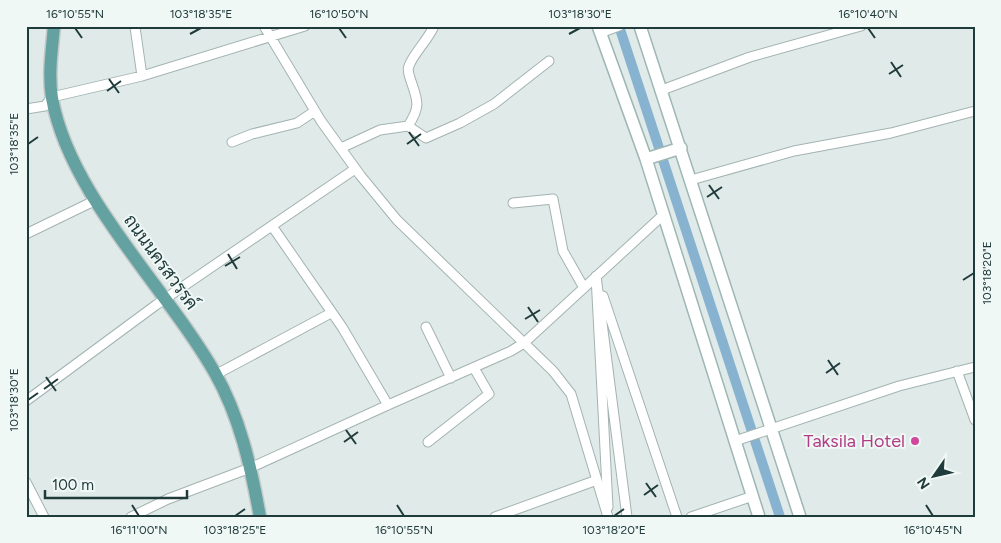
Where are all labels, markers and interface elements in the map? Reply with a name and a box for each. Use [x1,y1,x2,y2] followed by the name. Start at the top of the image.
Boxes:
[46,7,104,21] text: 16°10'55"N
[170,7,232,21] text: 103°18'35"E
[310,7,368,21] text: 16°10'50"N
[548,7,612,21] text: 103°18'30"E
[838,7,898,21] text: 16°10'40"N
[7,113,21,175] text: 103°18'35"E
[119,209,205,314] street label: ถนนนครสวรรค์
[980,241,994,305] text: 103°18'20"E
[7,368,21,432] text: 103°18'30"E
[804,430,905,452] place label: Taksila Hotel
[909,435,921,447] marker: Taksila Hotel
[908,450,958,500] north arrow
[45,468,188,500] scale bar
[914,474,934,492] text: N
[52,476,94,494] text: 100 m
[110,523,168,537] text: 16°11'00"N
[204,523,266,537] text: 103°18'25"E
[375,523,433,537] text: 16°10'55"N
[582,523,646,537] text: 103°18'20"E
[904,523,962,537] text: 16°10'45"N

